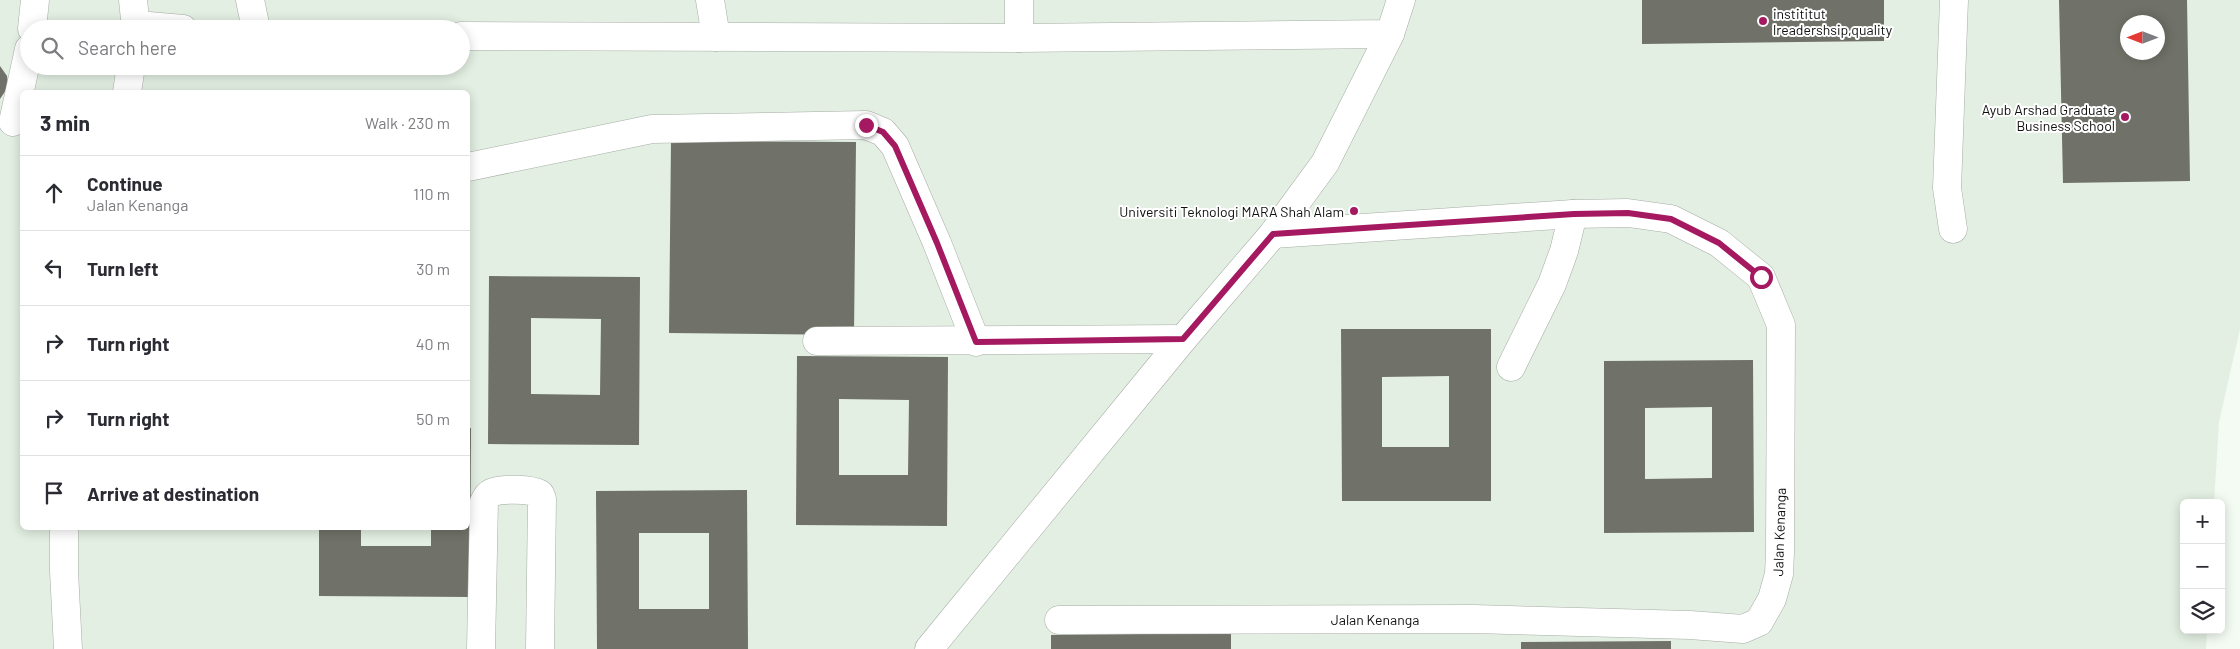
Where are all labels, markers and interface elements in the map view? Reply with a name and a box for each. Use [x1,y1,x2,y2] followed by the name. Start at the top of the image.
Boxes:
[1773,5,1893,38] place label: instititut lreadershsip,quality
[1757,15,1769,27] marker: instititut lreadershsip,quality
[2120,15,2165,60] north arrow
[20,20,470,75] search box
[38,34,66,62] icon: search
[78,36,177,59] text: Search here
[1982,101,2115,134] place label: Ayub Arshad Graduate Business School
[40,110,90,135] text: 3 min
[2119,111,2131,123] marker: Ayub Arshad Graduate Business School
[365,113,450,132] text: Walk · 230 m
[855,114,878,137] route end
[87,172,163,195] text: Continue
[40,179,68,207] icon: ahead
[413,184,450,203] text: 110 m
[87,195,188,214] text: Jalan Kenanga
[1119,203,1344,220] place label: Universiti Teknologi MARA Shah Alam
[1348,205,1360,217] marker: Universiti Teknologi MARA Shah Alam
[40,254,68,282] icon: left
[87,257,158,280] text: Turn left
[416,259,450,278] text: 30 m
[1750,266,1773,289] route start
[40,329,68,357] icon: right
[87,332,169,355] text: Turn right
[416,334,450,353] text: 40 m
[40,404,68,432] icon: right
[87,407,169,430] text: Turn right
[416,409,450,428] text: 50 m
[40,479,68,507] icon: arrive
[87,482,259,505] text: Arrive at destination
[1769,487,1789,577] street label: Jalan Kenanga
[2180,499,2225,634] map controls
[2180,499,2225,544] button: +
[2180,544,2225,589] button: −
[2180,589,2225,634] button: layers
[1331,611,1419,628] street label: Jalan Kenanga

